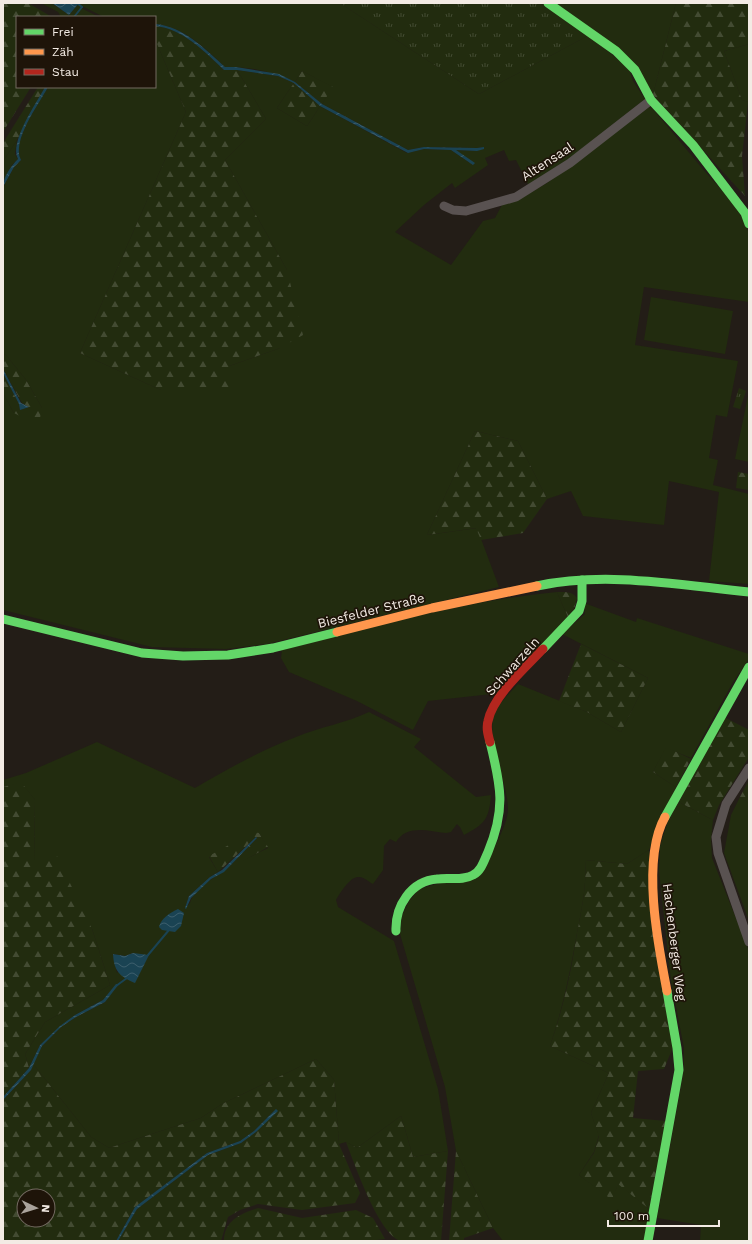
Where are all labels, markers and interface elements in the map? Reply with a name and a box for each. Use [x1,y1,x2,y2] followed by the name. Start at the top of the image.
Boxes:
[16,16,156,88] legend
[52,25,74,39] text: Frei
[52,45,74,59] text: Zäh
[52,65,79,79] text: Stau
[519,139,576,184] street label: Altensaal
[316,590,426,631] street label: Biesfelder Straße
[482,634,542,699] street label: Schwarzeln
[660,882,689,1002] street label: Hachenberger Weg
[16,1188,56,1228] north arrow
[608,1202,719,1228] scale bar
[39,1204,52,1213] text: N
[614,1209,649,1223] text: 100 m

